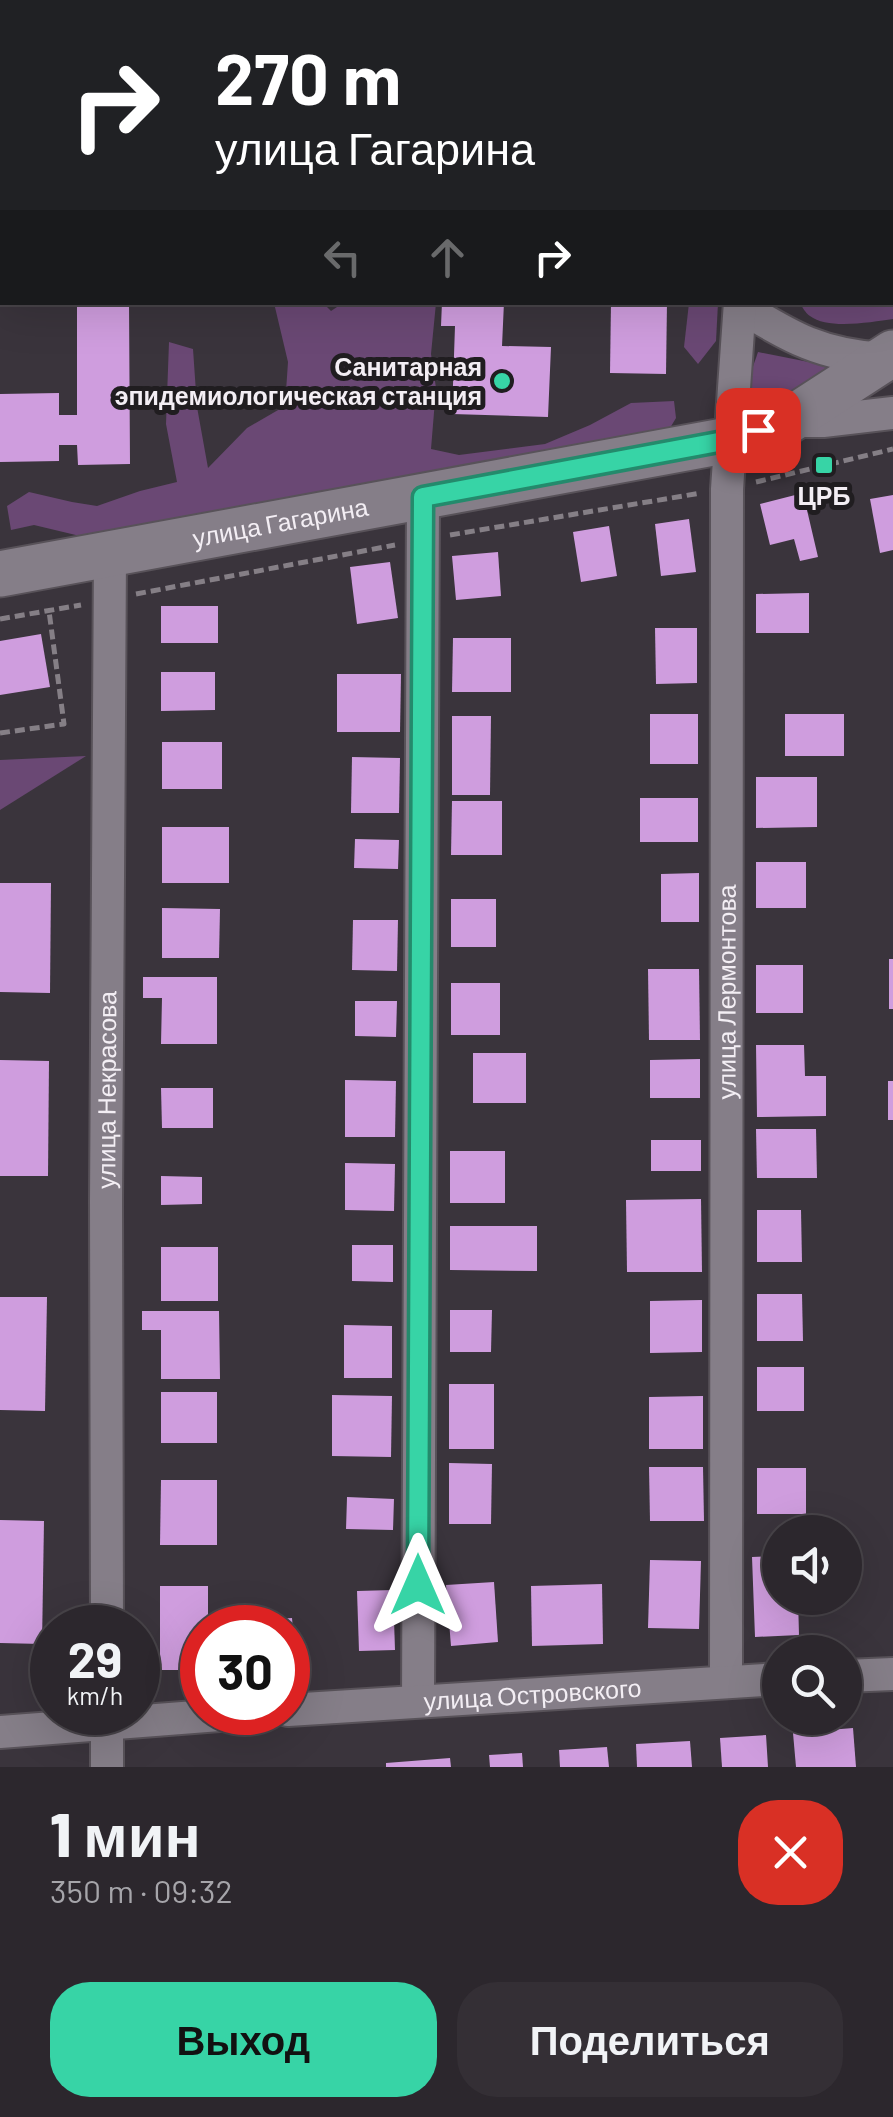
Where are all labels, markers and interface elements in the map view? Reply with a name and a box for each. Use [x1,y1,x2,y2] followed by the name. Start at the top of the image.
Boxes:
[215,35,401,119] text: 270 m
[50,40,180,170] icon: right
[215,120,535,174] text: улица Гагарина
[315,230,370,285] icon: left
[420,230,475,285] icon: ahead
[525,230,580,285] icon: right
[115,351,482,410] place label: Санитарная эпидемиологическая станция
[491,370,513,392] marker: Санитарная эпидемиологическая станция
[716,388,801,473] pin
[731,403,786,458] icon: arrive
[813,454,835,476] marker: ЦРБ
[798,480,850,510] place label: ЦРБ
[190,491,370,552] street label: улица Гагарина
[710,884,741,1099] street label: улица Лермонтова
[90,991,121,1189] street label: улица Некрасова
[762,1515,862,1735] map controls
[762,1515,862,1615] button: sound
[366,1533,470,1637] position arrow
[180,1605,310,1735] speed limit sign: 30
[68,1628,122,1688] text: 29
[762,1635,862,1735] button: search
[423,1672,642,1715] street label: улица Островского
[67,1680,123,1710] text: km/h
[50,1797,201,1869] text: 1 мин
[738,1800,843,1905] button: close
[50,1871,233,1909] text: 350 m · 09:32
[50,1982,437,2097] button: Выход
[457,1982,843,2097] button: Поделиться

